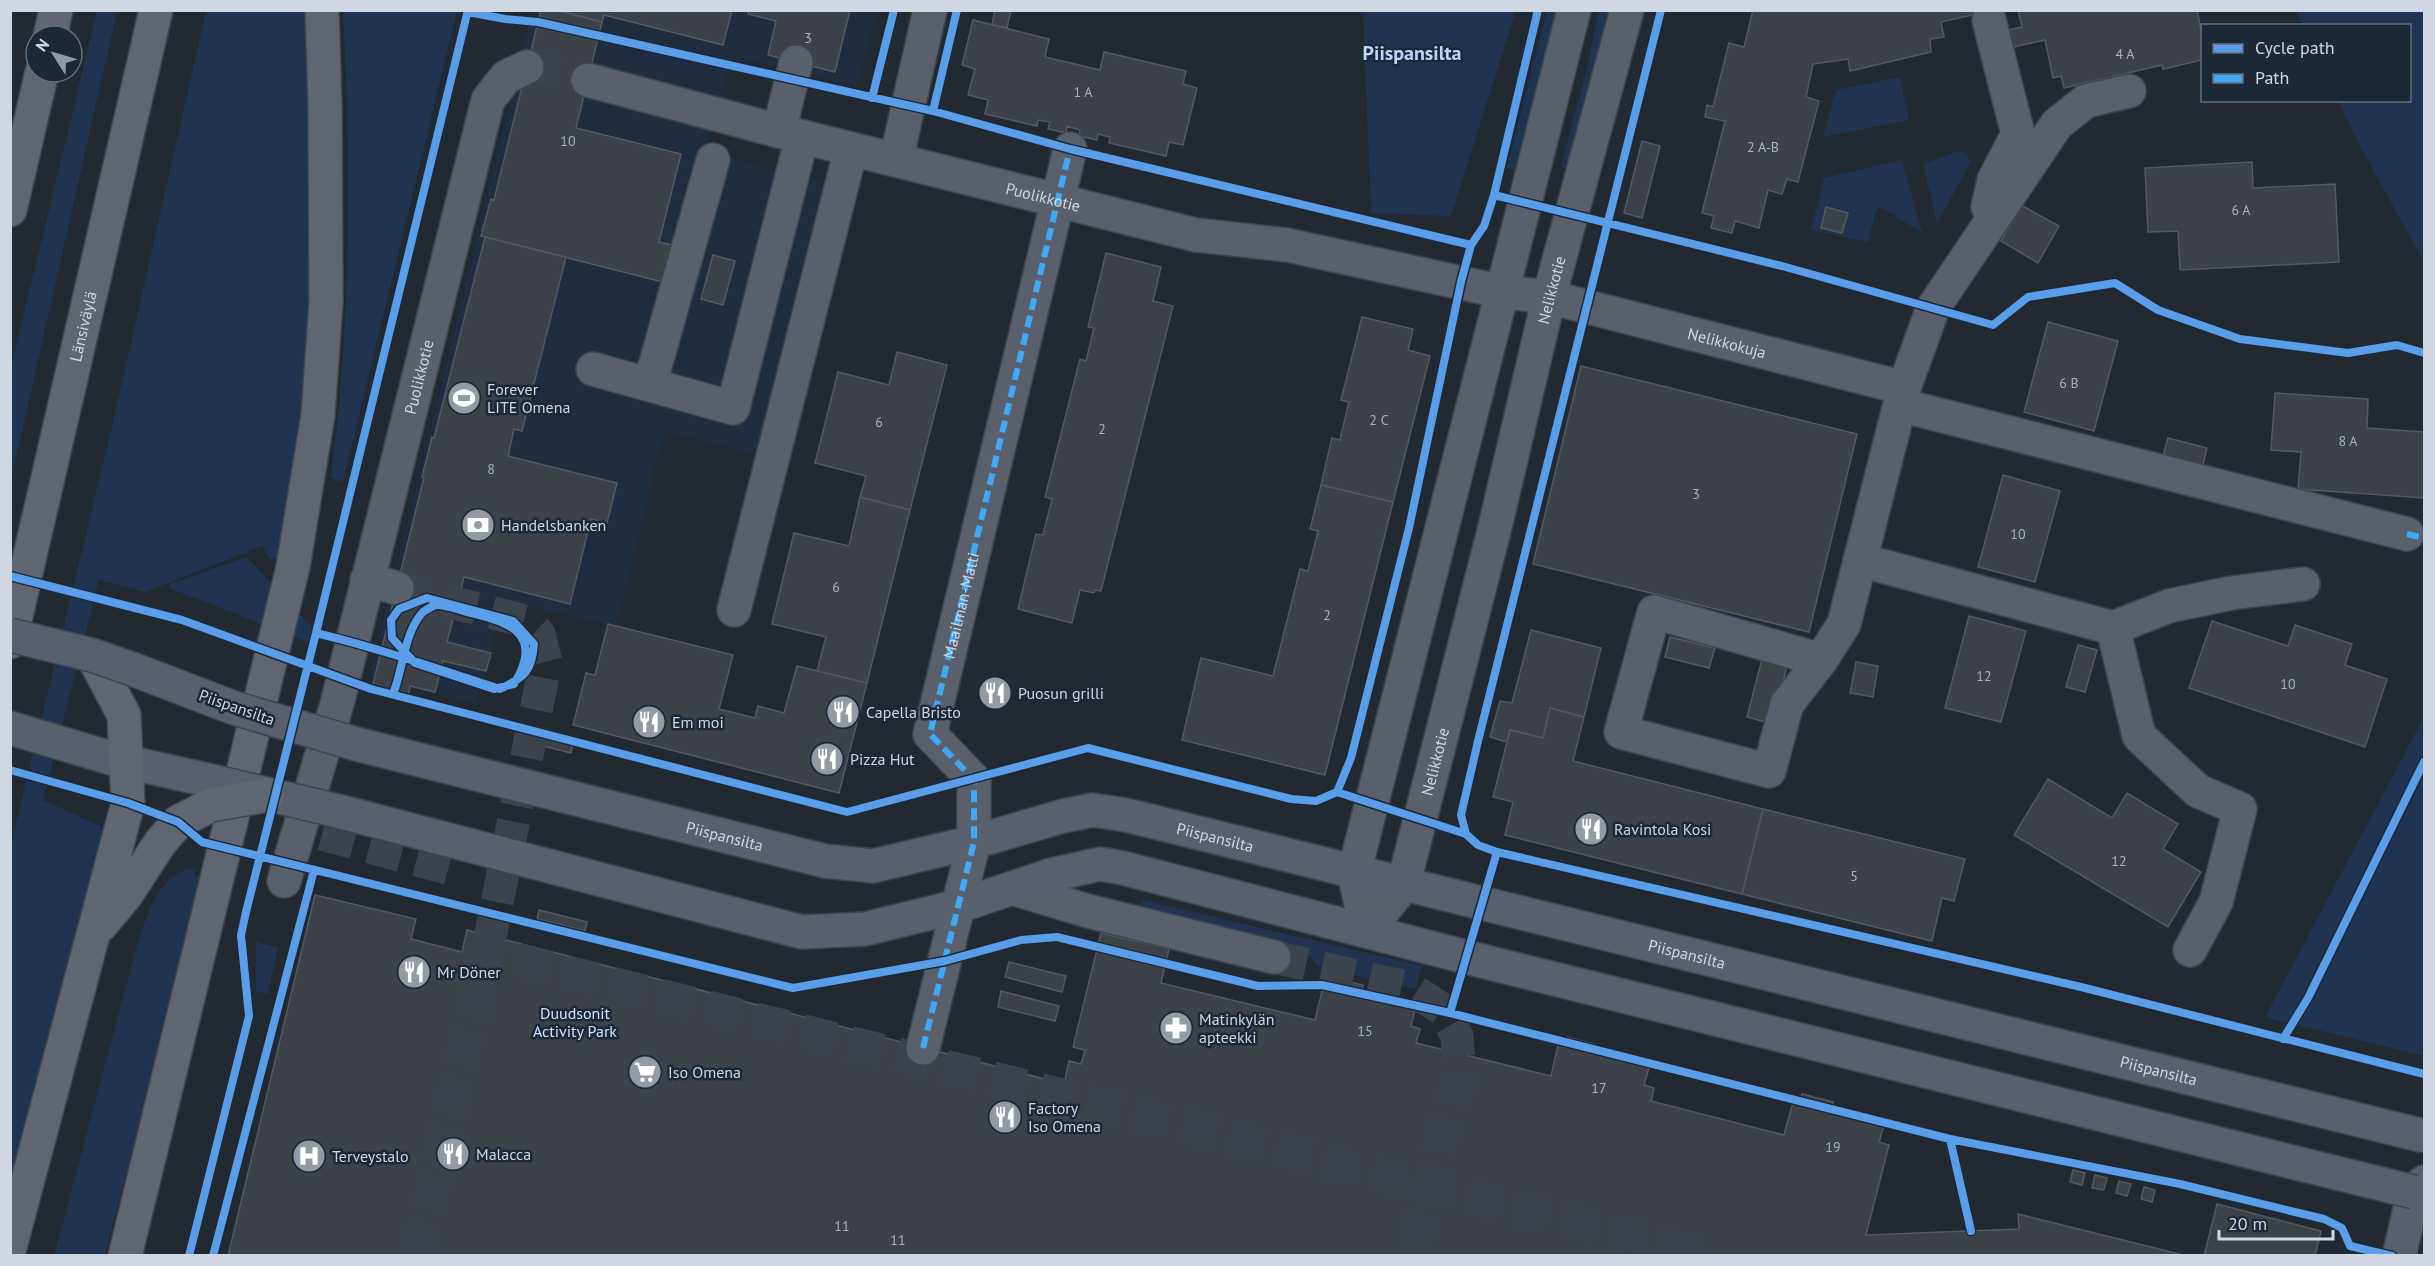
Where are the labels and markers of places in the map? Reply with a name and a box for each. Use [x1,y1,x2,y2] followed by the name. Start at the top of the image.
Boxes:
[487,379,570,417] place label: Forever LITE Omena
[446,380,482,416] sports icon: Forever LITE Omena
[460,507,496,543] bank icon: Handelsbanken
[501,515,606,535] place label: Handelsbanken
[977,675,1013,711] restaurant icon: Puosun grilli
[1018,683,1104,703] place label: Puosun grilli
[825,694,861,730] restaurant icon: Capella Bristo
[866,702,961,722] place label: Capella Bristo
[631,704,667,740] restaurant icon: Em moi
[672,712,724,732] place label: Em moi
[809,741,845,777] restaurant icon: Pizza Hut
[850,749,915,769] place label: Pizza Hut
[1573,811,1609,847] restaurant icon: Ravintola Kosi
[1614,819,1711,839] place label: Ravintola Kosi
[396,954,432,990] restaurant icon: Mr Döner
[437,962,501,982] place label: Mr Döner
[1199,1009,1274,1047] place label: Matinkylän apteekki
[1158,1010,1194,1046] pharmacy icon: Matinkylän apteekki
[627,1054,663,1090] supermarket icon: Iso Omena
[668,1062,741,1082] place label: Iso Omena
[1028,1098,1101,1136] place label: Factory Iso Omena
[987,1099,1023,1135] restaurant icon: Factory Iso Omena
[435,1136,471,1172] restaurant icon: Malacca
[291,1138,327,1174] hospital icon: Terveystalo
[476,1144,531,1164] place label: Malacca
[332,1146,409,1166] place label: Terveystalo

